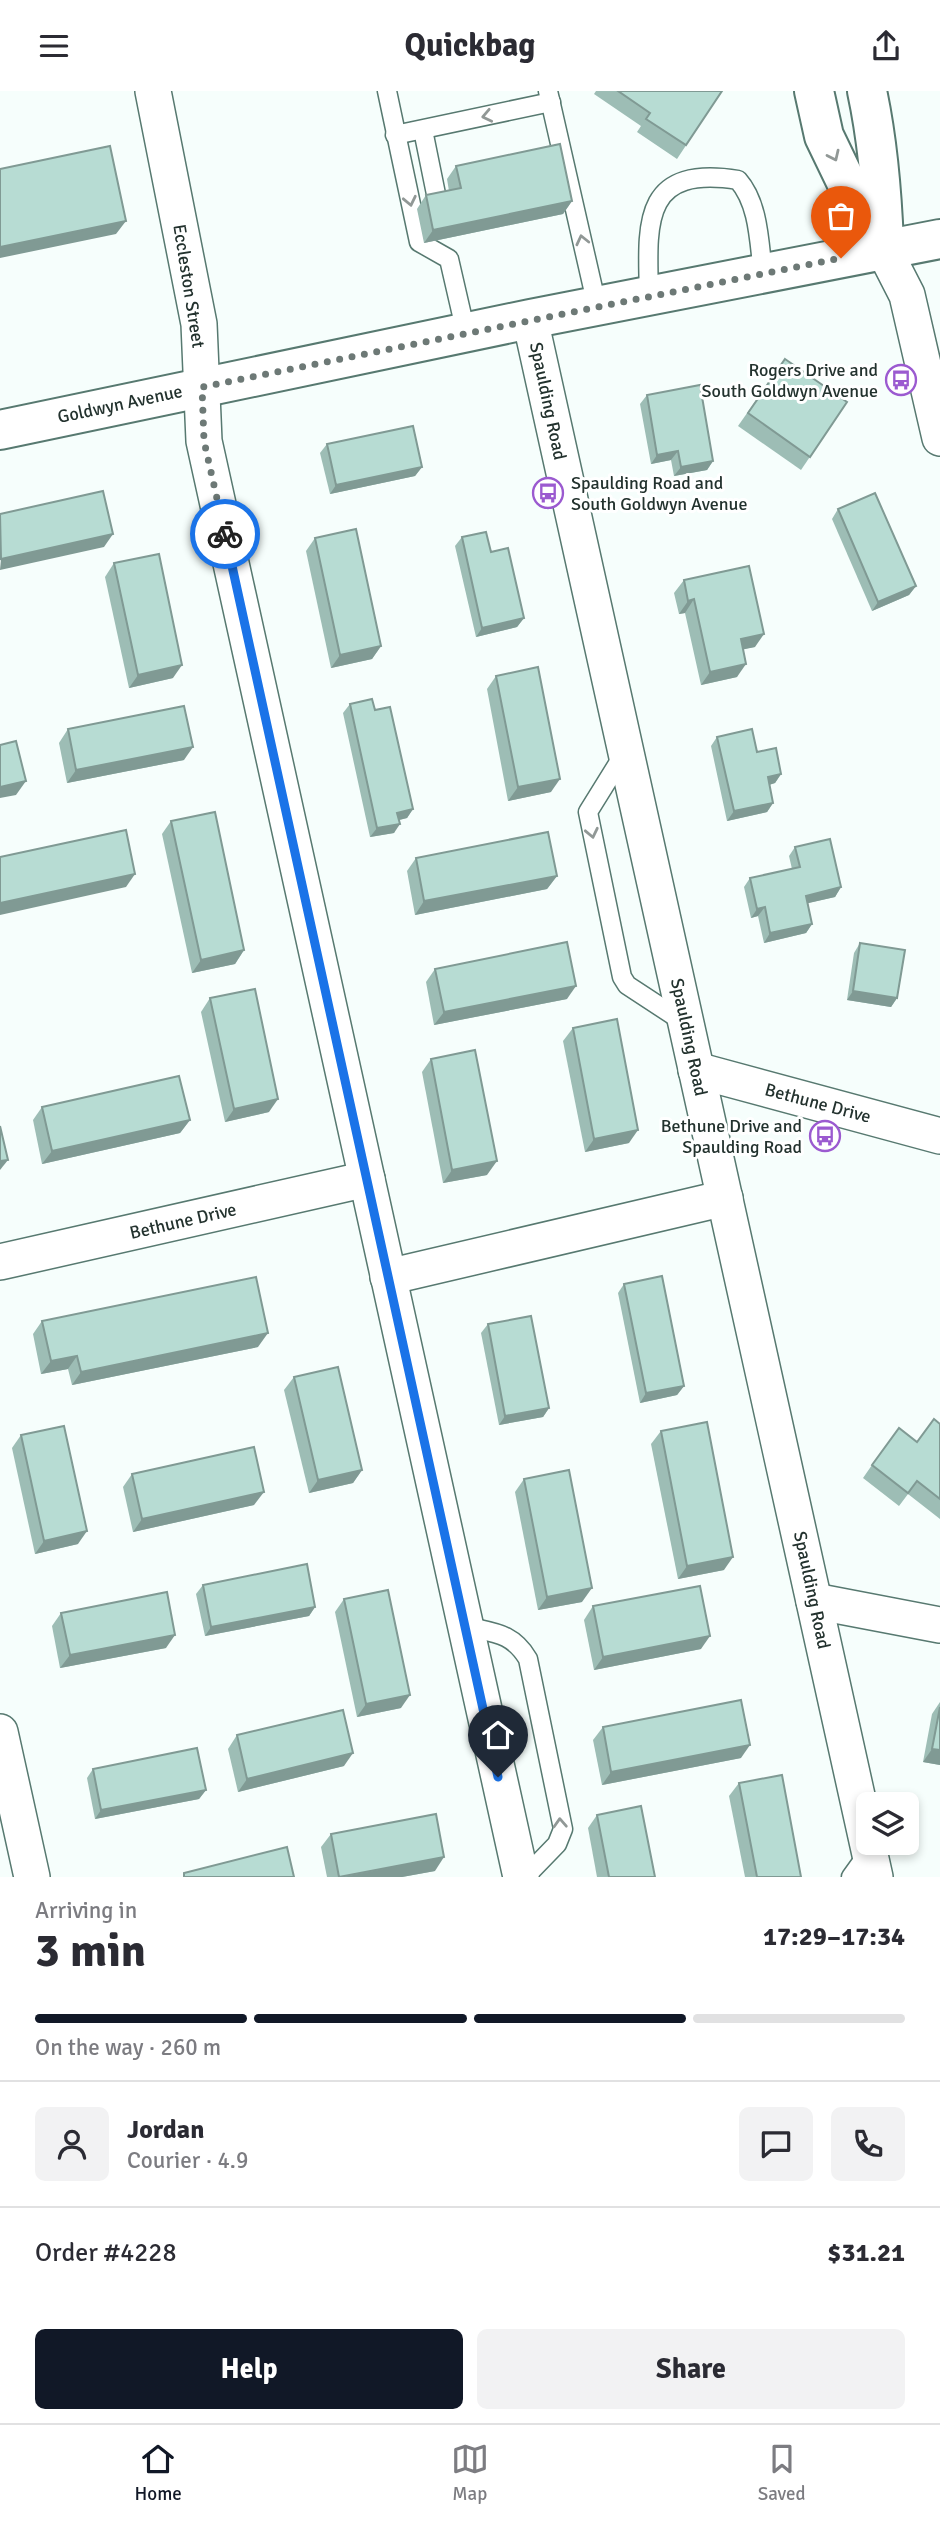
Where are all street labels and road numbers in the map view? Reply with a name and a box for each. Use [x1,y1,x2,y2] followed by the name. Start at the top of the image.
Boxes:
[168,223,210,349] street label: Eccleston Street
[525,340,571,462] street label: Spaulding Road
[56,380,184,428] street label: Goldwyn Avenue
[666,976,712,1098] street label: Spaulding Road
[763,1078,873,1128] street label: Bethune Drive
[127,1198,239,1244] street label: Bethune Drive
[789,1529,835,1651] street label: Spaulding Road

